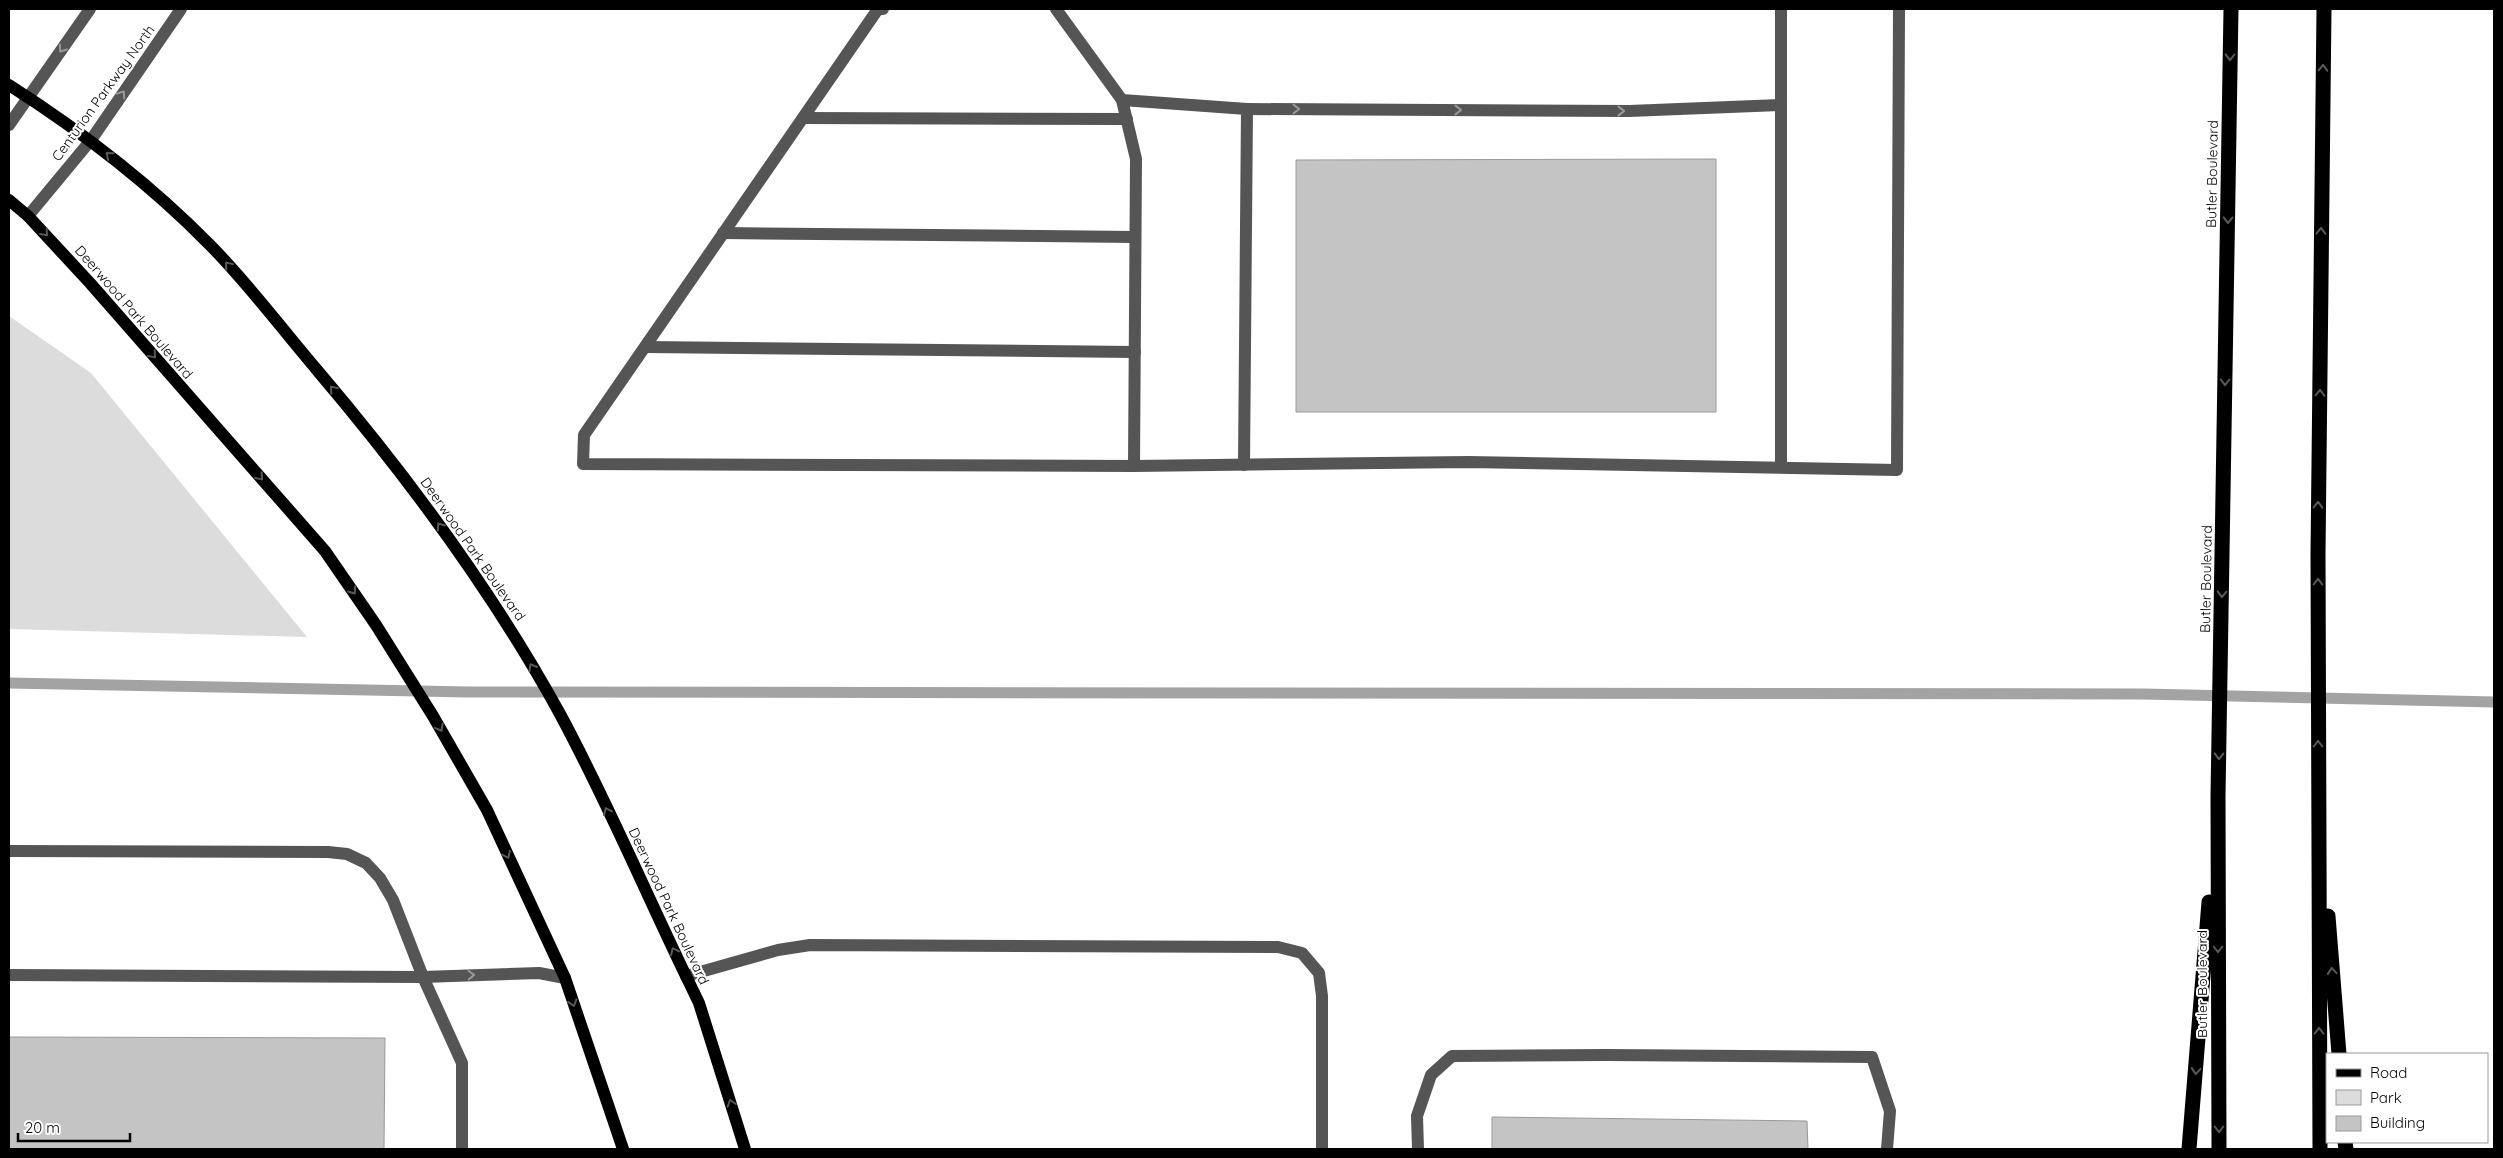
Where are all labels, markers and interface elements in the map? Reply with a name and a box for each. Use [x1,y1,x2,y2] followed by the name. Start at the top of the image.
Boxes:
[48,21,158,165] street label: Centurion Parkway North
[59,43,68,52] one-way arrow
[2225,54,2235,62] one-way arrow
[2318,64,2328,72] one-way arrow
[116,90,125,100] one-way arrow
[1292,104,1300,114] one-way arrow
[1455,105,1463,115] one-way arrow
[1618,106,1625,116] one-way arrow
[2202,120,2222,228] street label: Butler Boulevard
[106,151,115,160] one-way arrow
[2223,216,2233,224] one-way arrow
[2316,226,2326,234] one-way arrow
[39,228,48,237] one-way arrow
[71,242,197,382] street label: Deerwood Park Boulevard
[225,262,234,271] one-way arrow
[147,349,156,358] one-way arrow
[2220,379,2231,387] one-way arrow
[331,386,339,395] one-way arrow
[2315,389,2325,396] one-way arrow
[254,471,263,480] one-way arrow
[417,474,529,624] street label: Deerwood Park Boulevard
[2313,501,2323,508] one-way arrow
[437,522,446,532] one-way arrow
[2196,525,2216,633] street label: Butler Boulevard
[2313,578,2323,586] one-way arrow
[347,585,356,595] one-way arrow
[2217,590,2227,598] one-way arrow
[529,663,539,672] one-way arrow
[434,723,444,732] one-way arrow
[2313,740,2323,748] one-way arrow
[2214,752,2224,760] one-way arrow
[604,807,614,816] one-way arrow
[625,825,713,987] street label: Deerwood Park Boulevard
[501,849,511,858] one-way arrow
[2193,930,2211,1038] street label: Butler Boulevard
[2213,946,2223,954] one-way arrow
[670,947,680,956] one-way arrow
[2327,966,2338,974] one-way arrow
[468,970,476,980] one-way arrow
[567,998,577,1007] one-way arrow
[2314,1026,2324,1034] one-way arrow
[2326,1053,2488,1143] legend
[2370,1063,2407,1082] text: Road
[2190,1067,2201,1075] one-way arrow
[2370,1088,2402,1107] text: Park
[727,1099,737,1107] one-way arrow
[18,1110,130,1142] scale bar
[2370,1113,2425,1132] text: Building
[25,1118,60,1137] text: 20 m
[2214,1126,2224,1134] one-way arrow

